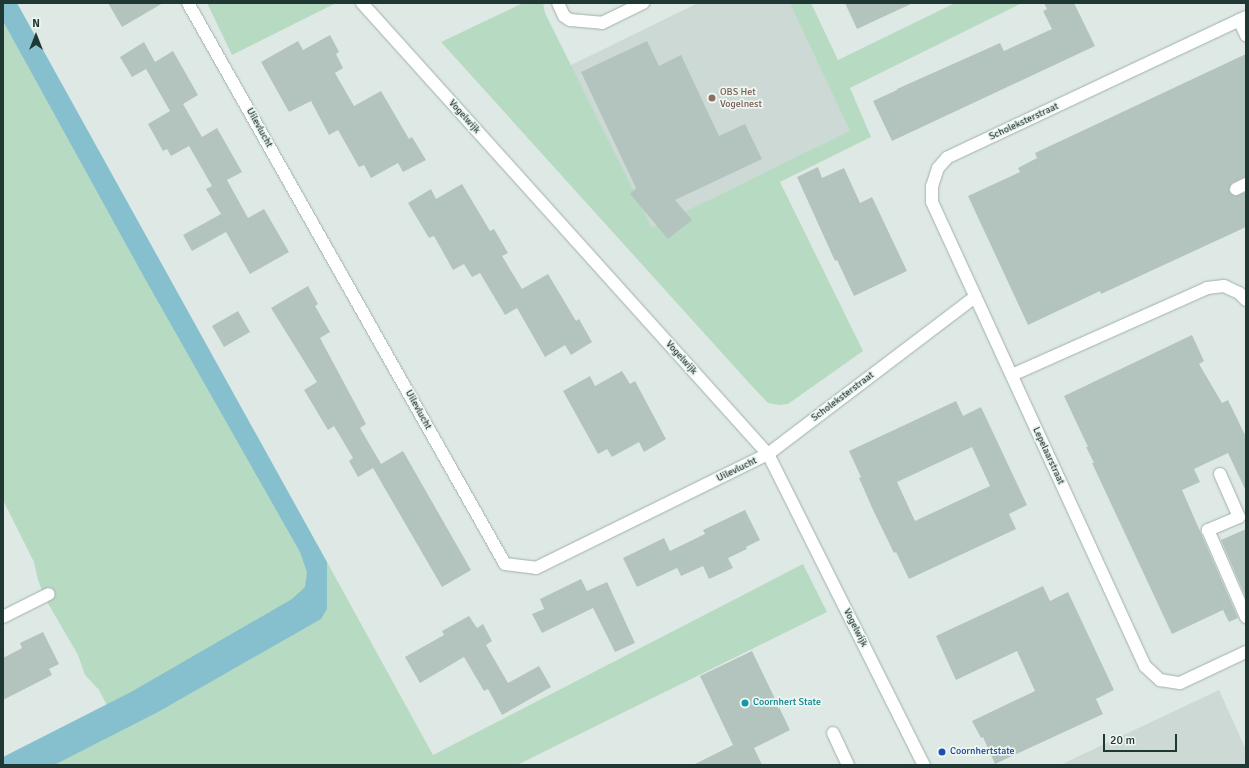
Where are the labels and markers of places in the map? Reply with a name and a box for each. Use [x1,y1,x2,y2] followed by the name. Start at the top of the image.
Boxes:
[720,86,762,110] place label: OBS Het Vogelnest
[707,93,717,103] marker: OBS Het Vogelnest
[753,697,821,709] place label: Coornhert State
[740,698,750,708] marker: Coornhert State
[950,746,1015,758] place label: Coornhertstate
[937,747,947,757] marker: Coornhertstate

